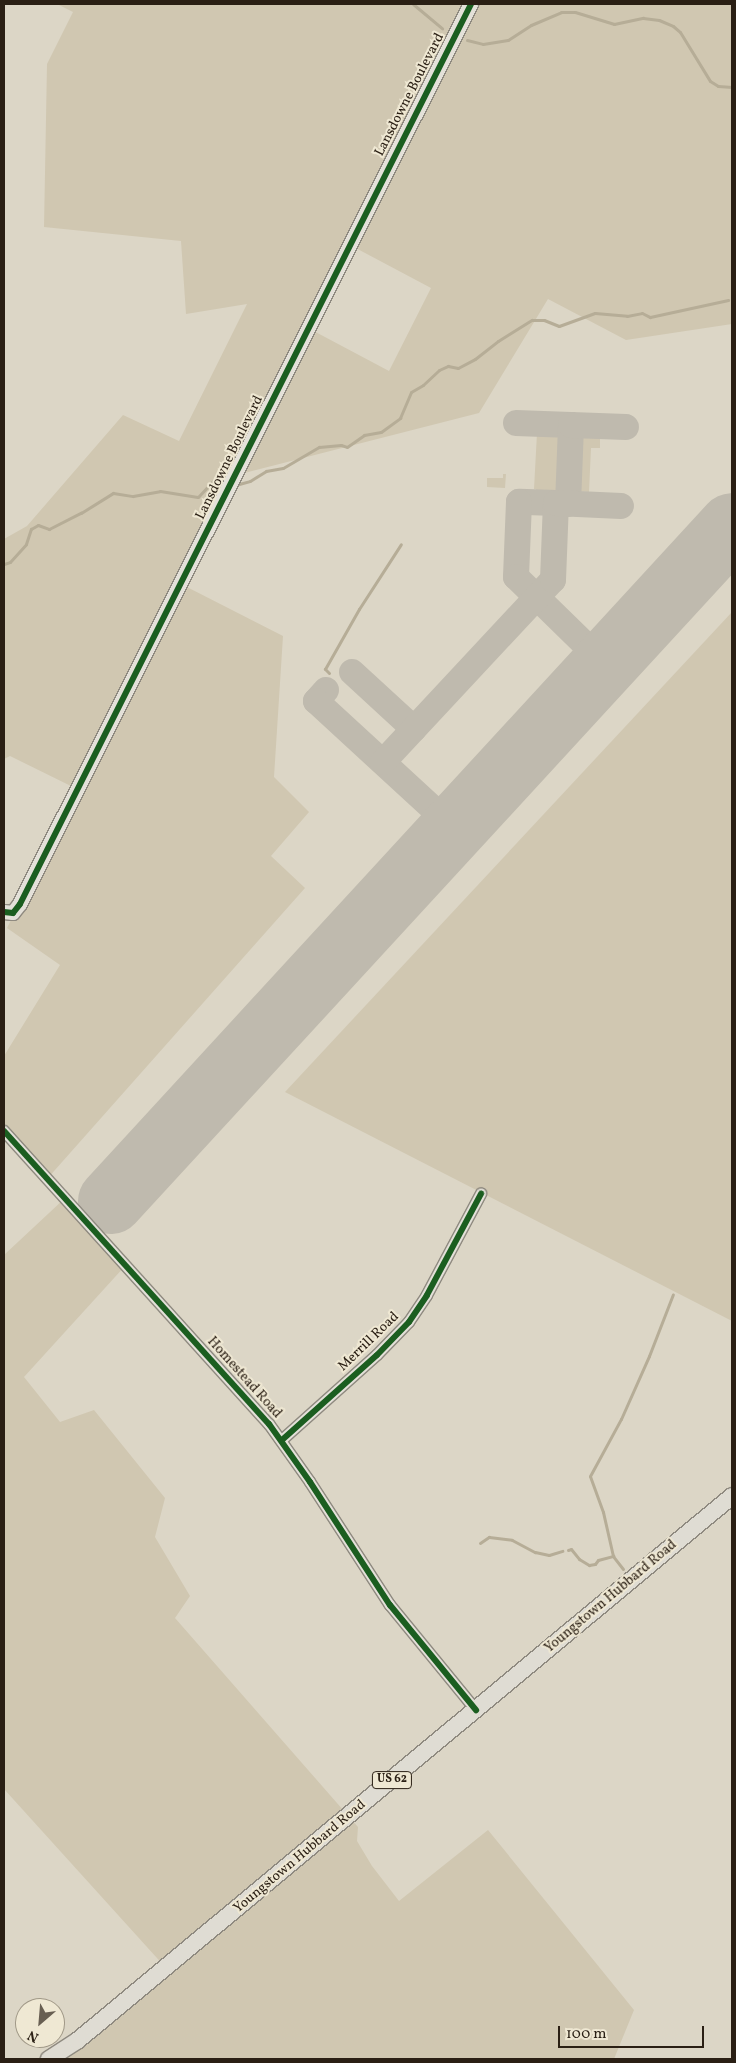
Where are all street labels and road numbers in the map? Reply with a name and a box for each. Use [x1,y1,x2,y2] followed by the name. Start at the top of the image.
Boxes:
[372,31,448,159] street label: Lansdowne Boulevard
[193,393,267,523] street label: Lansdowne Boulevard
[335,1309,403,1375] street label: Merrill Road
[203,1334,285,1422] street label: Homestead Road
[542,1537,680,1657] street label: Youngstown Hubbard Road
[371,1770,413,1790] road number: US 62
[231,1797,369,1917] street label: Youngstown Hubbard Road

